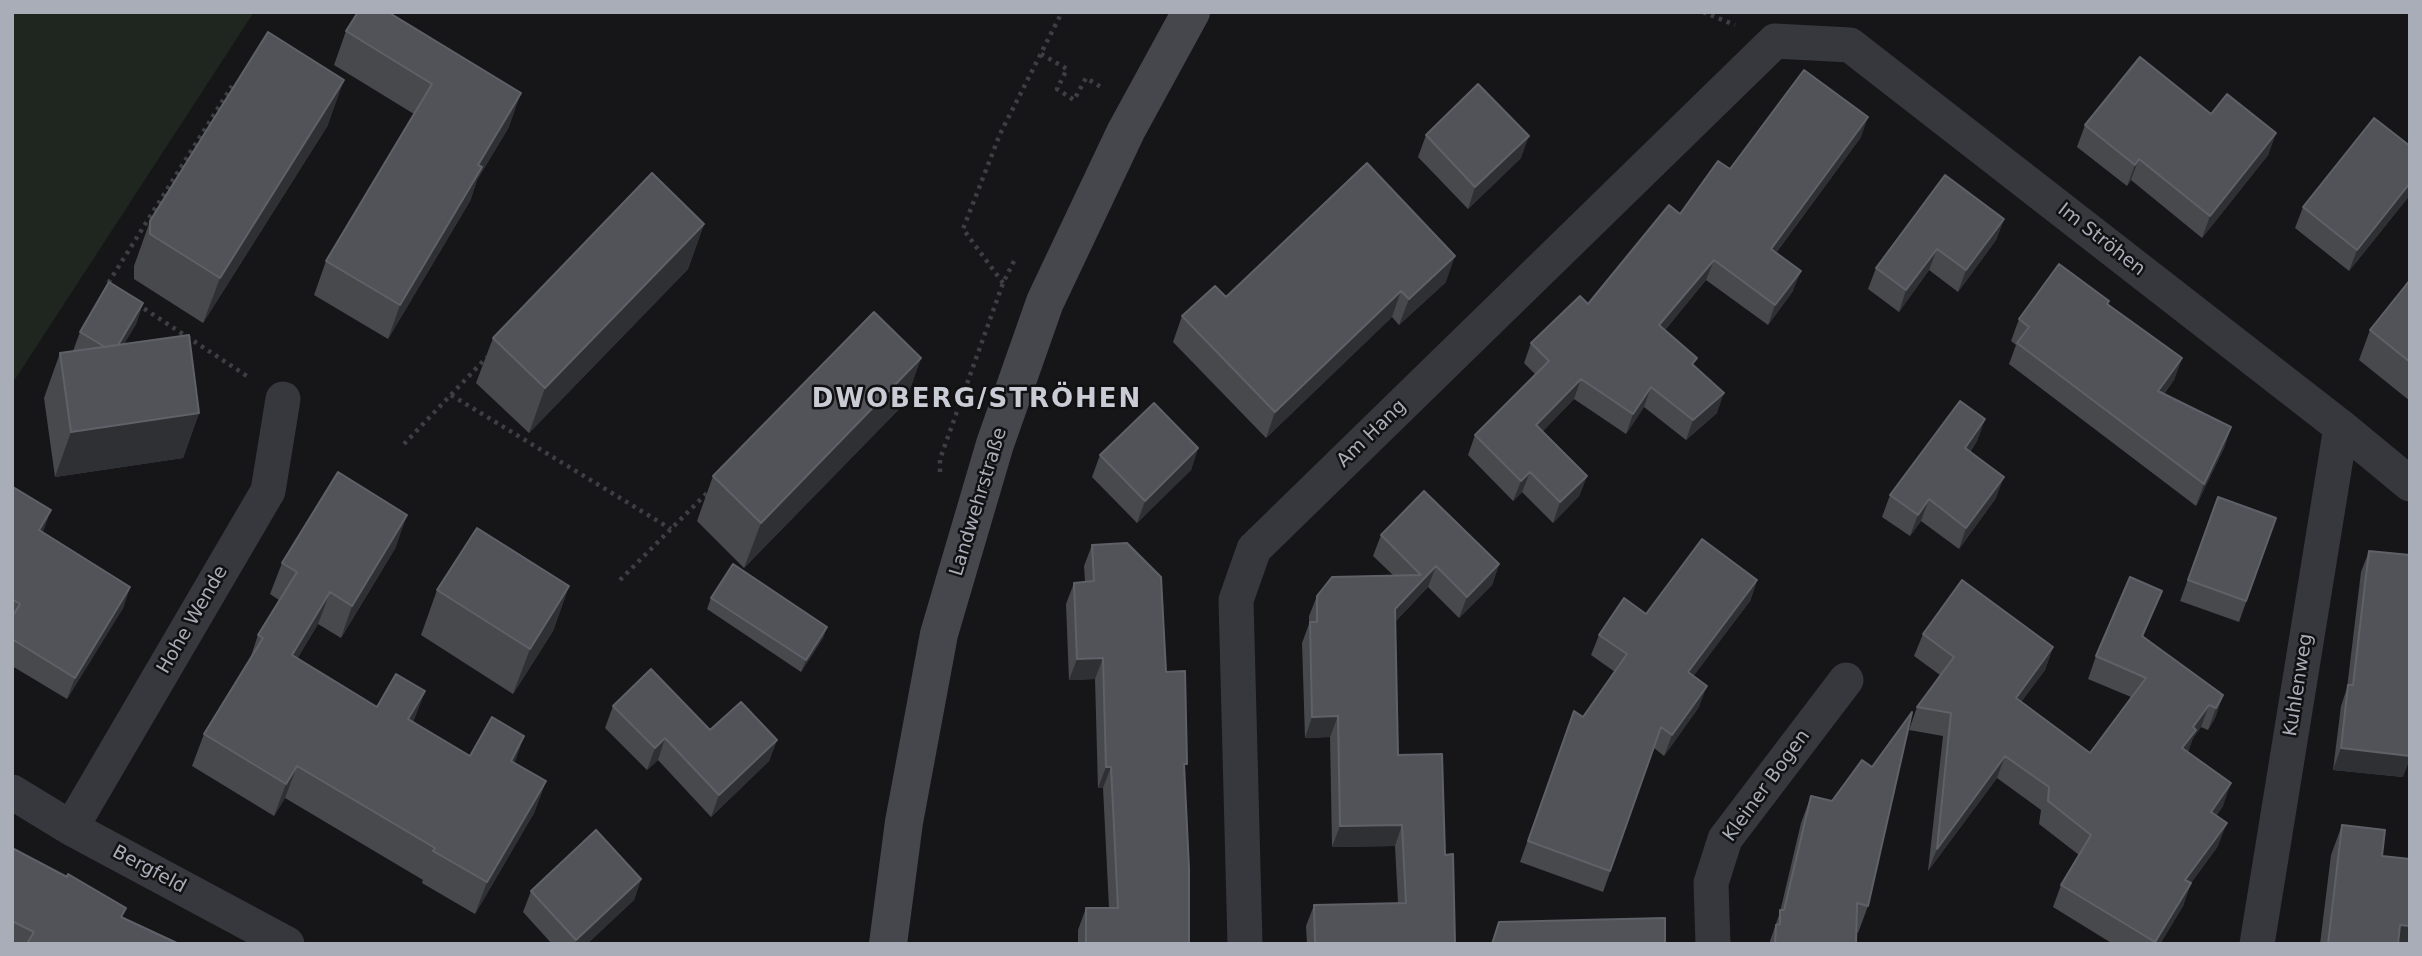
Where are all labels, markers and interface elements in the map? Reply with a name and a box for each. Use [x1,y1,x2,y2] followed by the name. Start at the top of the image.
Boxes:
[2053,199,2149,281] street label: Im Ströhen
[814,384,1140,416] district label: DWOBERG/STRÖHEN
[1333,395,1411,473] street label: Am Hang
[946,425,1012,579] street label: Landwehrstraße
[153,562,233,678] street label: Hohe Wende
[2280,632,2318,738] street label: Kuhlenweg
[1719,726,1815,846] street label: Kleiner Bogen
[108,841,190,899] street label: Bergfeld

